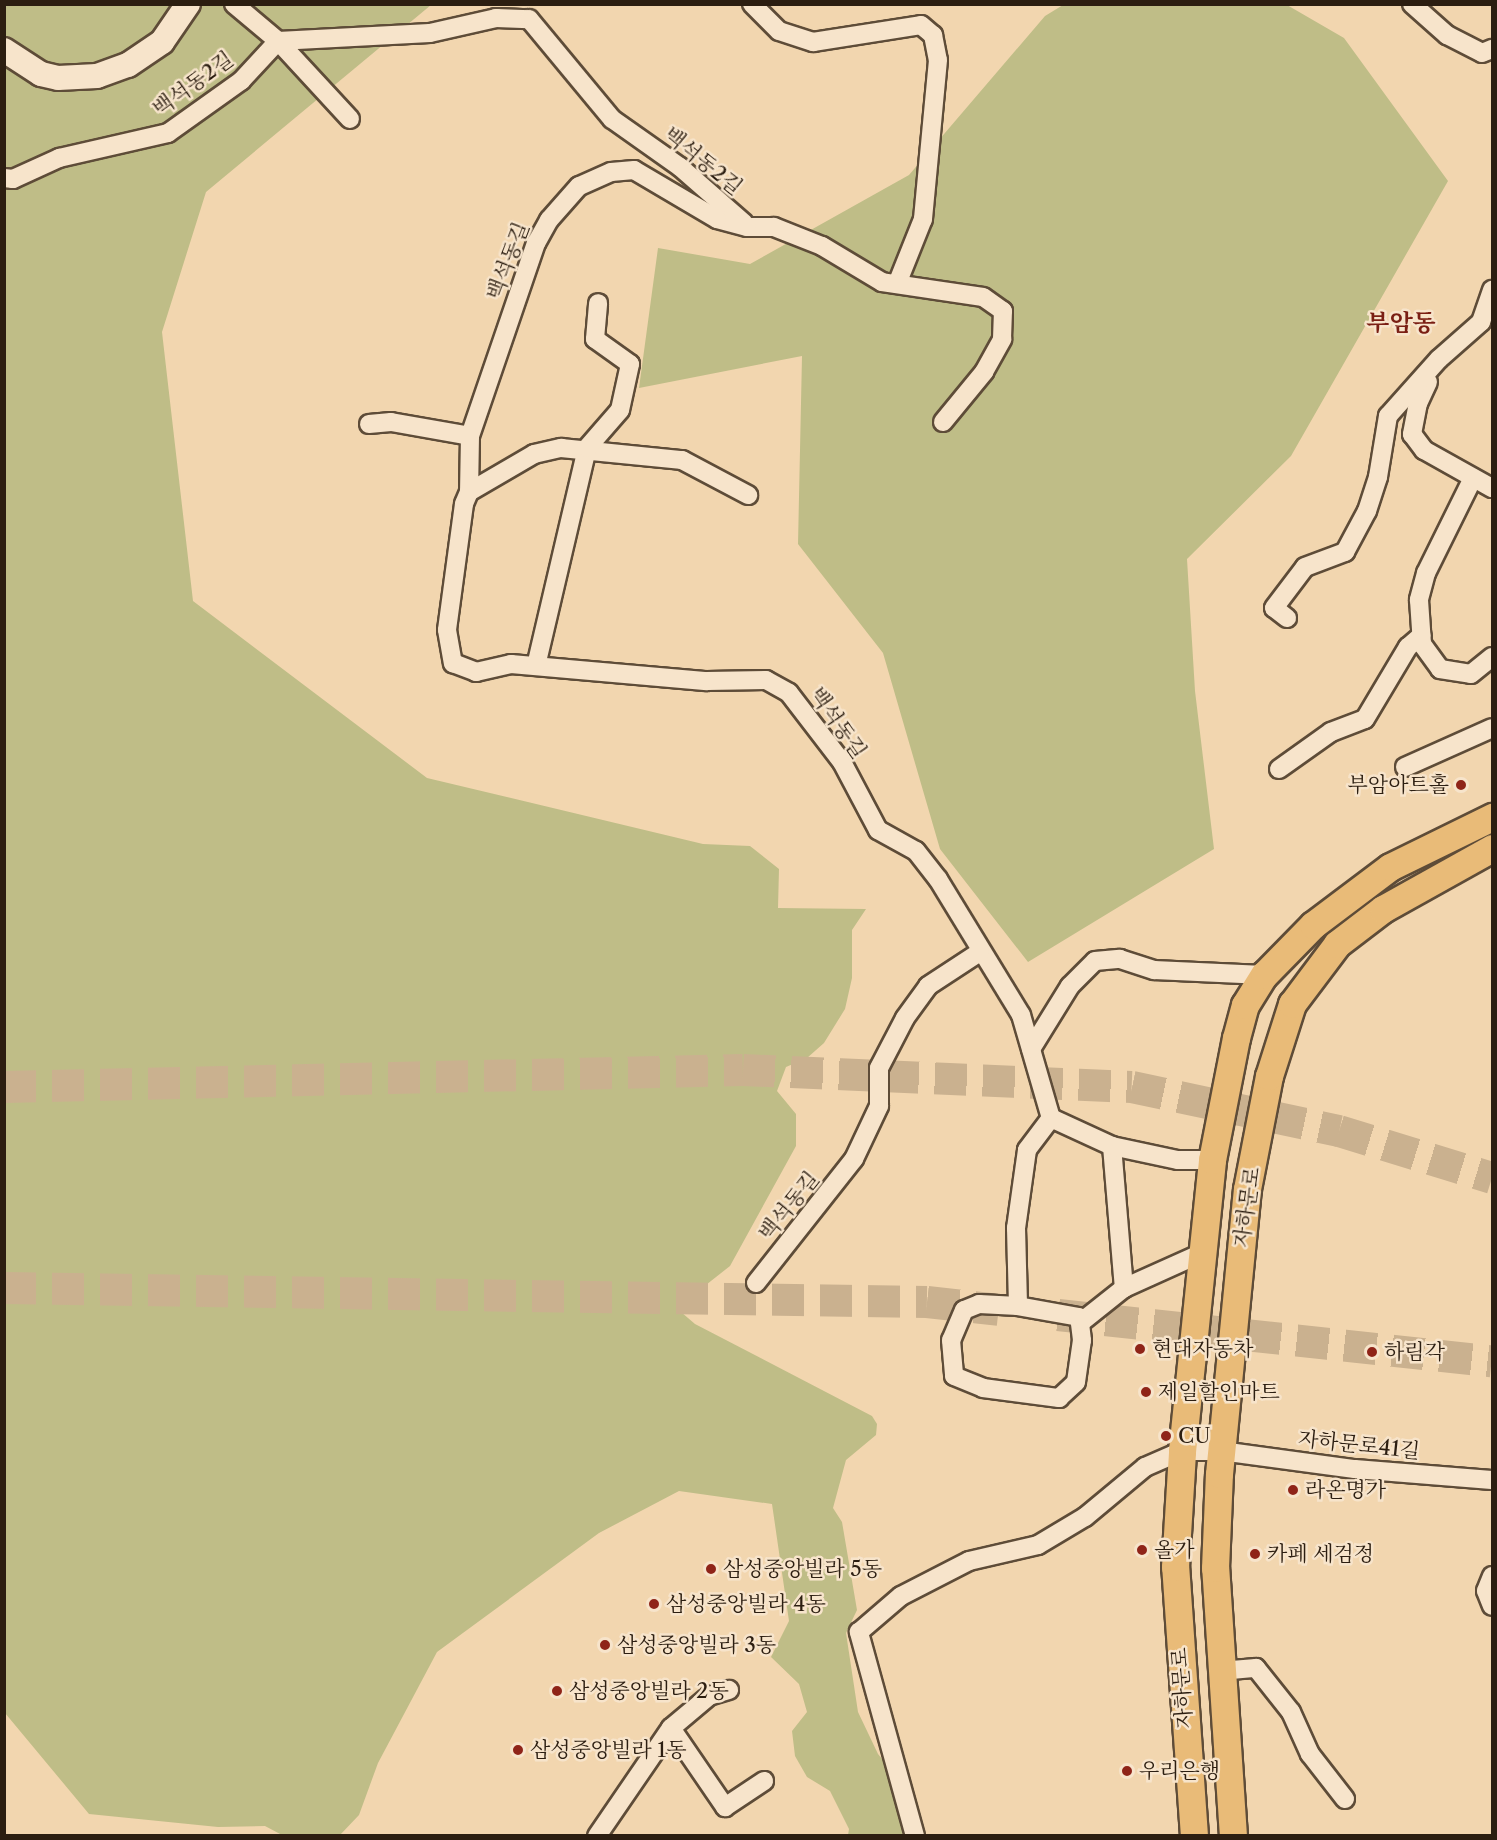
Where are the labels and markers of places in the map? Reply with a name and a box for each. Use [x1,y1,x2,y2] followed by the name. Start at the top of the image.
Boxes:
[1348,772,1449,798] place label: 부암아트홀
[1454,778,1468,792] marker: 부암아트홀
[1152,1336,1253,1362] place label: 현대자동차
[1384,1339,1445,1365] place label: 하림각
[1133,1342,1147,1356] marker: 현대자동차
[1365,1345,1379,1359] marker: 하림각
[1158,1379,1280,1405] place label: 제일할인마트
[1139,1385,1153,1399] marker: 제일할인마트
[1178,1423,1210,1449] place label: CU
[1159,1429,1173,1443] marker: CU
[1305,1477,1386,1503] place label: 라온명가
[1286,1483,1300,1497] marker: 라온명가
[1154,1537,1195,1563] place label: 올가
[1267,1541,1374,1567] place label: 카페 세검정
[1135,1543,1149,1557] marker: 올가
[1248,1547,1262,1561] marker: 카페 세검정
[723,1556,882,1582] place label: 삼성중앙빌라 5동
[704,1562,718,1576] marker: 삼성중앙빌라 5동
[666,1591,826,1617] place label: 삼성중앙빌라 4동
[647,1597,661,1611] marker: 삼성중앙빌라 4동
[617,1632,776,1658] place label: 삼성중앙빌라 3동
[598,1638,612,1652] marker: 삼성중앙빌라 3동
[569,1678,729,1704] place label: 삼성중앙빌라 2동
[550,1684,564,1698] marker: 삼성중앙빌라 2동
[530,1737,686,1763] place label: 삼성중앙빌라 1동
[511,1743,525,1757] marker: 삼성중앙빌라 1동
[1139,1758,1220,1784] place label: 우리은행
[1120,1764,1134,1778] marker: 우리은행

